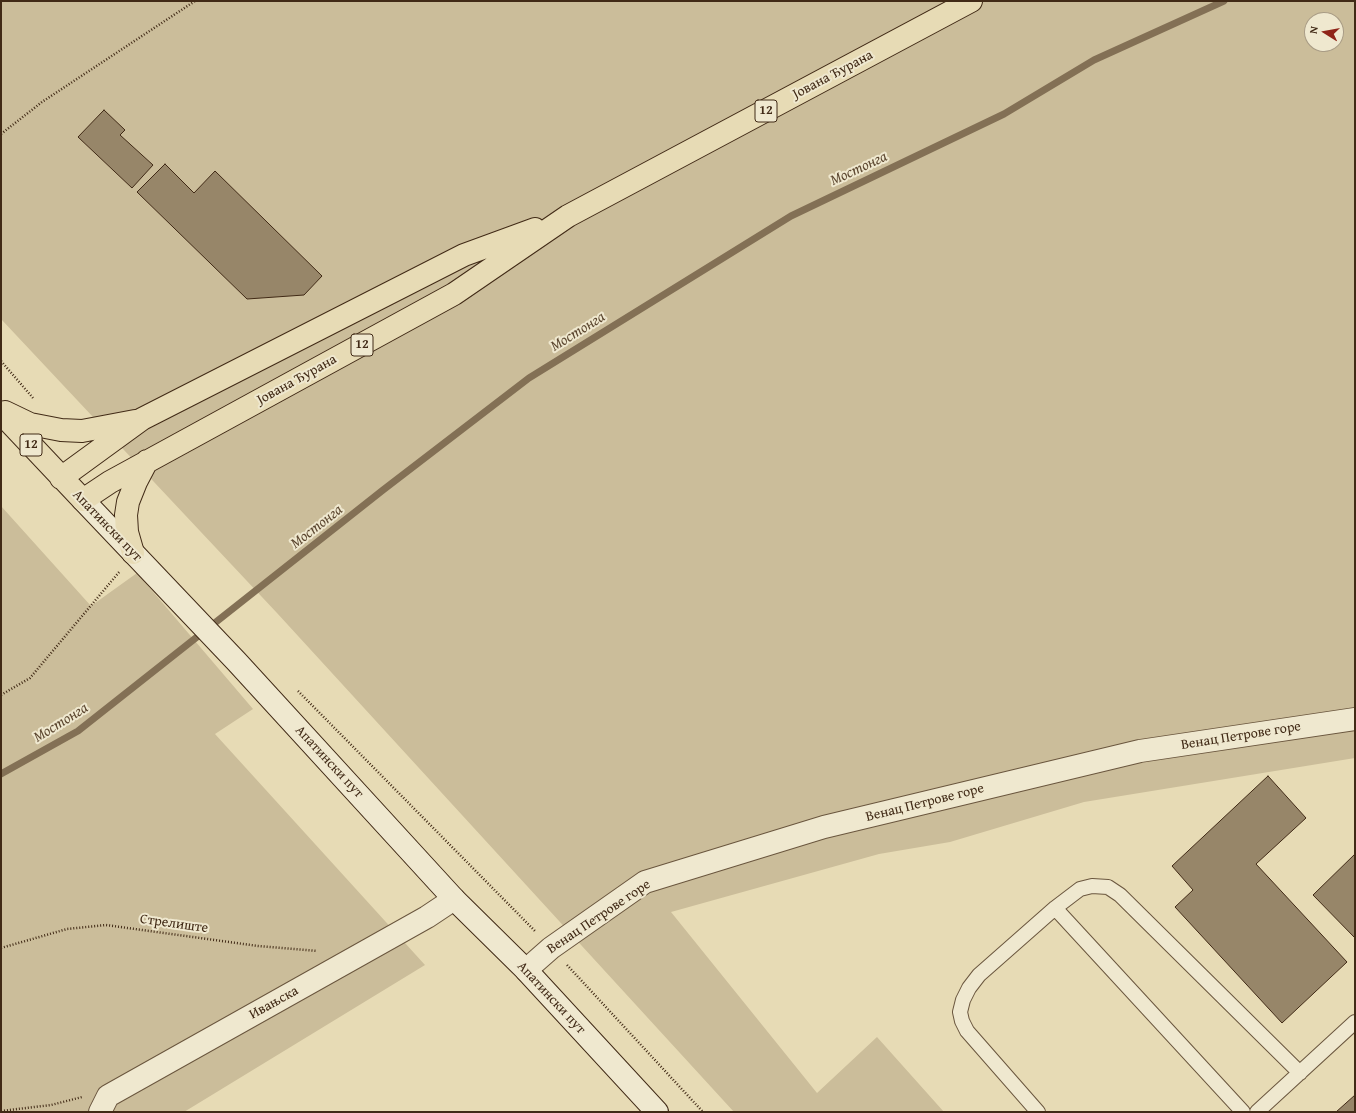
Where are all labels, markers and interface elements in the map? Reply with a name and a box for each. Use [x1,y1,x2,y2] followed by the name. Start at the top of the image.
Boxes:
[1304,12,1344,52] north arrow
[1305,25,1322,35] text: N
[790,47,876,103] street label: Јована Ђурана
[755,100,777,122] road number: 12
[828,148,890,190] water label: Мостонга
[547,308,609,356] water label: Мостонга
[351,334,373,356] road number: 12
[254,351,340,409] street label: Јована Ђурана
[20,434,42,456] road number: 12
[69,487,145,565] street label: Апатински пут
[288,501,346,553] water label: Мостонга
[30,699,92,747] water label: Мостонга
[1180,718,1302,754] street label: Венац Петрове горе
[291,722,367,802] street label: Апатински пут
[864,780,986,826] street label: Венац Петрове горе
[544,876,654,958] street label: Венац Петрове горе
[139,911,209,937] street label: Стрелиште
[513,958,589,1038] street label: Апатински пут
[246,983,302,1023] street label: Ивањска

